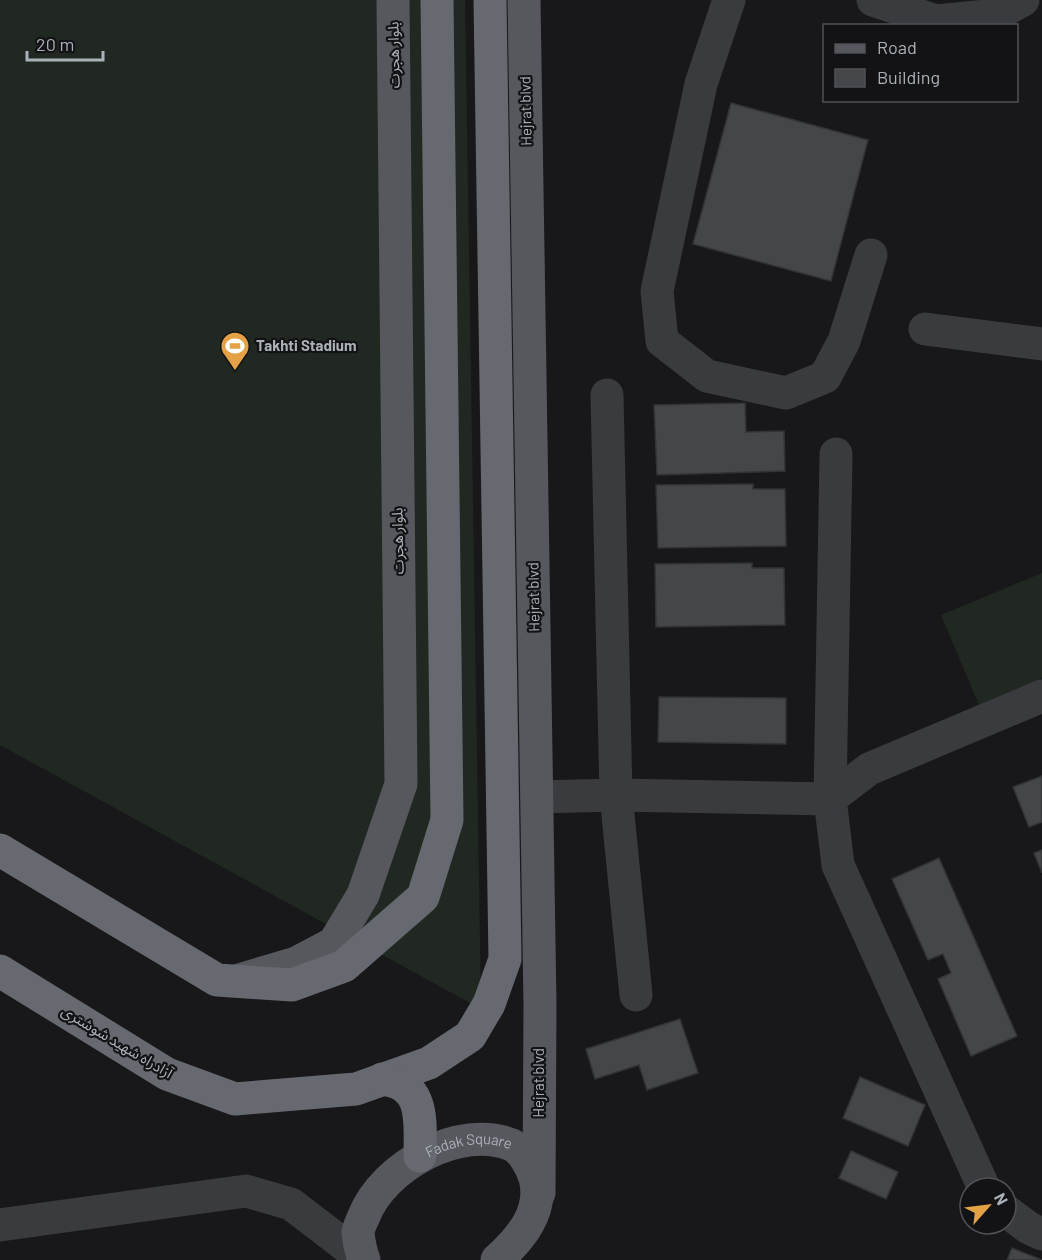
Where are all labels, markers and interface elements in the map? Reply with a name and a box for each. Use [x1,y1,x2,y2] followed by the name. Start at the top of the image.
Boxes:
[383,21,404,89] street label: بلوار هجرت
[27,24,104,62] scale bar
[823,24,1018,102] legend
[36,33,74,55] text: 20 m
[877,36,917,58] text: Road
[877,66,940,88] text: Building
[515,76,535,146] street label: Hejrat blvd
[219,330,251,372] sports icon: Takhti Stadium
[256,336,356,354] place label: Takhti Stadium
[387,507,408,575] street label: بلوار هجرت
[523,562,543,632] street label: Hejrat blvd
[58,1001,177,1083] street label: آزادراه شهید شوشتری
[529,1048,547,1118] street label: Hejrat blvd
[422,1129,515,1161] street label: Fadak Square
[958,1176,1018,1236] north arrow
[991,1190,1013,1208] text: N

